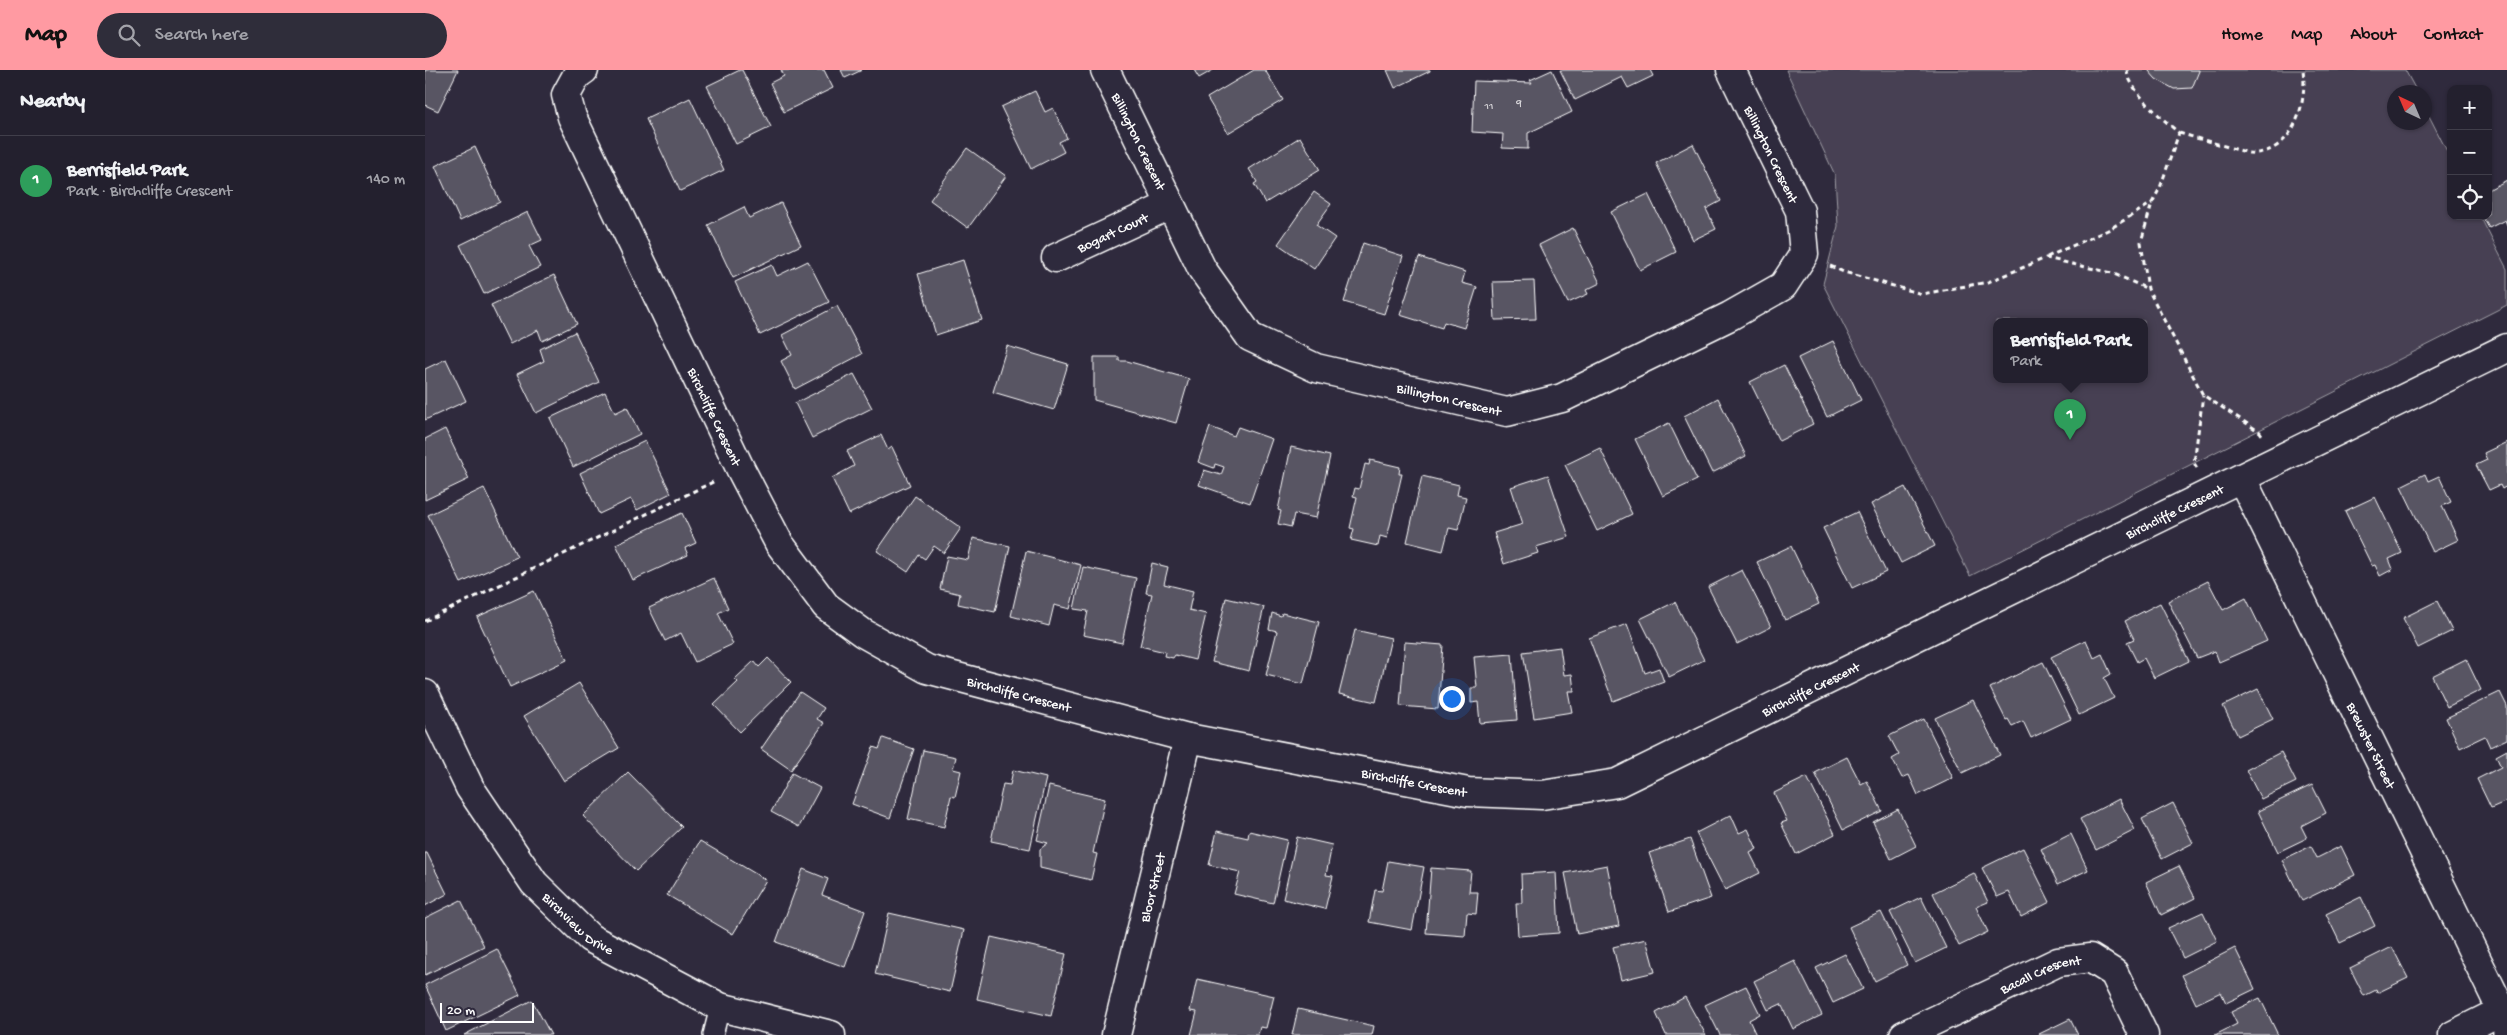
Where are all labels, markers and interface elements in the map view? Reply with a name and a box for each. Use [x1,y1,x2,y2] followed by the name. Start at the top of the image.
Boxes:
[97,13,447,58] search box
[25,21,67,50] text: Map
[115,21,143,49] icon: search
[155,24,248,47] text: Search here
[2221,25,2263,46] text: Home
[2291,25,2322,46] text: Map
[2350,25,2396,46] text: About
[2424,25,2482,46] text: Contact
[2387,85,2432,130] north arrow
[2447,85,2492,220] map controls
[2447,85,2492,130] button: +
[20,90,85,115] text: Nearby
[1106,90,1169,195] street label: Billington Crescent
[1515,98,1522,110] house number: 9
[1484,101,1493,113] house number: 11
[1738,103,1801,208] street label: Billington Crescent
[2447,130,2492,175] button: −
[67,160,187,183] text: Berrisfield Park
[33,171,39,190] text: 1
[367,171,405,190] text: 140 m
[2447,175,2492,220] button: locate
[67,183,232,202] text: Park · Birchcliffe Crescent
[1074,210,1153,258] street label: Bogart Court
[1993,318,2148,383] popup
[2011,330,2130,353] text: Berrisfield Park
[2011,353,2041,372] text: Park
[682,365,744,470] street label: Birchcliffe Crescent
[1394,381,1503,422] street label: Billington Crescent
[2054,399,2086,440] pin: 1
[2123,481,2228,544] street label: Birchcliffe Crescent
[1759,659,1864,722] street label: Birchcliffe Crescent
[964,674,1074,718] street label: Birchcliffe Crescent
[1439,686,1465,712] your location
[2341,699,2399,793] street label: Brewster Street
[1359,765,1469,803] street label: Birchcliffe Crescent
[1137,850,1171,925] street label: Bloor Street
[537,889,617,960] street label: Birchview Drive
[1997,953,2083,1000] street label: Bacall Crescent
[440,1000,534,1023] scale bar
[447,1003,475,1020] text: 20 m

